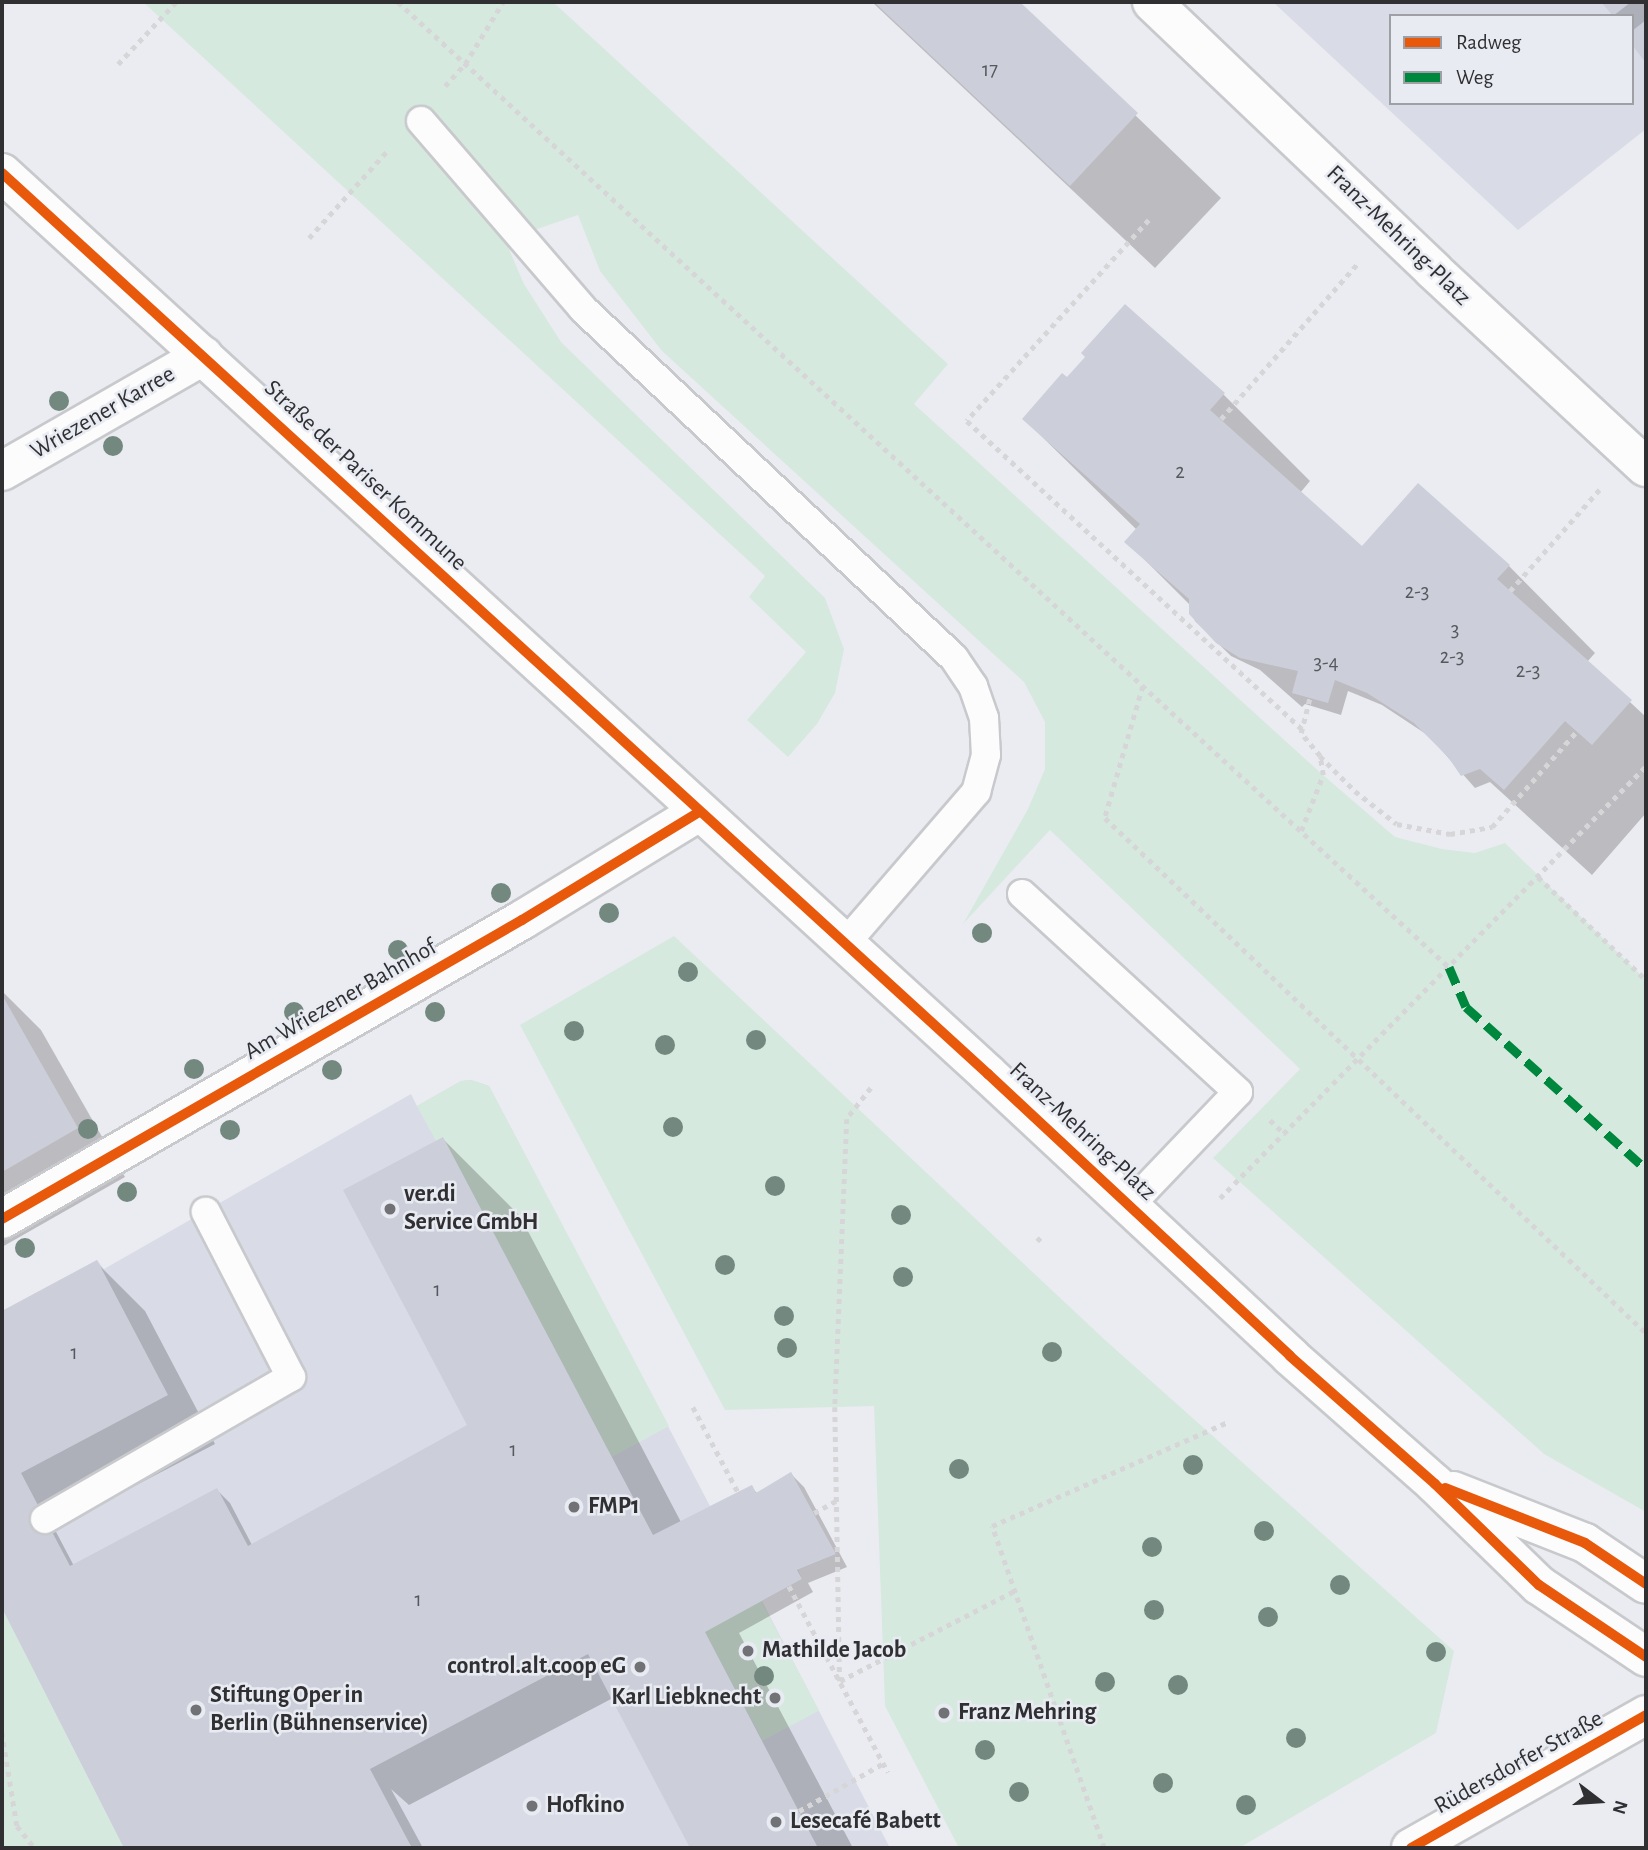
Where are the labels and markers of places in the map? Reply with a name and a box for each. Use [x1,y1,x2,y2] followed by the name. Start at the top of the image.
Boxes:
[404,1181,539,1237] place label: ver.di Service GmbH
[382,1201,398,1217] marker: ver.di Service GmbH
[588,1493,640,1521] place label: FMP1
[566,1499,582,1515] marker: FMP1
[762,1637,906,1665] place label: Mathilde Jacob
[740,1643,756,1659] marker: Mathilde Jacob
[447,1653,626,1681] place label: control.alt.coop eG
[632,1659,648,1675] marker: control.alt.coop eG
[210,1682,429,1738] place label: Stiftung Oper in Berlin (Bühnenservice)
[611,1684,761,1712] place label: Karl Liebknecht
[767,1690,783,1706] marker: Karl Liebknecht
[958,1699,1096,1727] place label: Franz Mehring
[188,1702,204,1718] marker: Stiftung Oper in Berlin (Bühnenservice)
[936,1705,952,1721] marker: Franz Mehring
[546,1792,625,1820] place label: Hofkino
[524,1798,540,1814] marker: Hofkino
[790,1808,941,1836] place label: Lesecafé Babett
[768,1814,784,1830] marker: Lesecafé Babett

